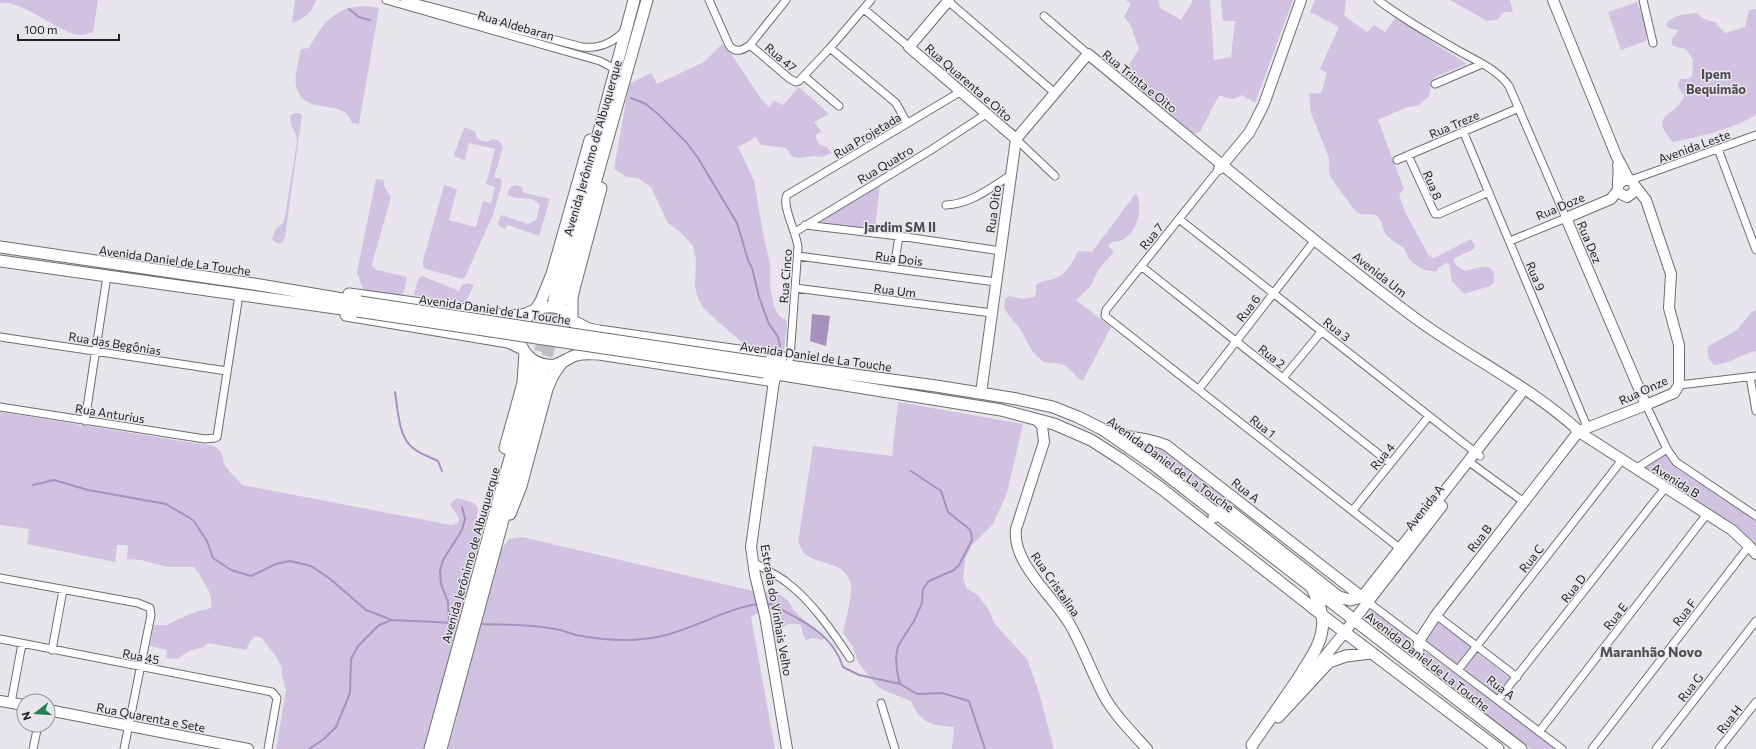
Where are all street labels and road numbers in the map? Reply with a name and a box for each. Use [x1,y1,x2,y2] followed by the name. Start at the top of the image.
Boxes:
[476,7,556,43] street label: Rua Aldebaran
[763,40,799,74] street label: Rua 47
[923,40,1015,124] street label: Rua Quarenta e Oito
[1100,47,1180,115] street label: Rua Trinta e Oito
[560,58,625,238] street label: Avenida Jerônimo de Albuquerque
[1427,107,1481,141] street label: Rua Treze
[831,109,903,161] street label: Rua Projetada
[1656,127,1732,165] street label: Avenida Leste
[855,142,915,186] street label: Rua Quatro
[1421,168,1445,202] street label: Rua 8
[983,184,1003,234] street label: Rua Oito
[1534,189,1586,223] street label: Rua Doze
[1575,219,1605,265] street label: Rua Dez
[1136,220,1166,252] street label: Rua 7
[98,242,252,278] street label: Avenida Daniel de La Touche
[776,248,794,304] street label: Rua Cinco
[874,248,924,268] street label: Rua Dois
[1350,249,1410,299] street label: Avenida Um
[1524,259,1548,293] street label: Rua 9
[873,280,917,300] street label: Rua Um
[418,291,572,327] street label: Avenida Daniel de La Touche
[1233,292,1263,324] street label: Rua 6
[1321,314,1353,344] street label: Rua 3
[68,329,162,357] street label: Rua das Begônias
[739,338,893,374] street label: Avenida Daniel de La Touche
[1256,341,1288,371] street label: Rua 2
[1616,373,1670,407] street label: Rua Onze
[74,401,146,425] street label: Rua Anturius
[1248,412,1278,440] street label: Rua 1
[1105,413,1237,515] street label: Avenida Daniel de La Touche
[1367,440,1397,472] street label: Rua 4
[1650,460,1703,500] street label: Avenida B
[438,465,503,645] street label: Avenida Jerônimo de Albuquerque
[1229,475,1263,505] street label: Rua A
[1402,481,1446,533] street label: Avenida A
[1464,521,1494,555] street label: Rua B
[1516,541,1546,575] street label: Rua C
[759,543,795,677] street label: Estrada do Vinhais Velho
[1029,549,1083,619] street label: Rua Cristalina
[1558,571,1588,605] street label: Rua D
[1669,596,1699,628] street label: Rua F
[1600,600,1630,632] street label: Rua E
[1363,608,1493,714] street label: Avenida Daniel de La Touche
[121,646,161,666] street label: Rua 45
[1675,670,1705,704] street label: Rua G
[1484,672,1518,702] street label: Rua A
[95,700,207,734] street label: Rua Quarenta e Sete
[1714,702,1744,736] street label: Rua H

